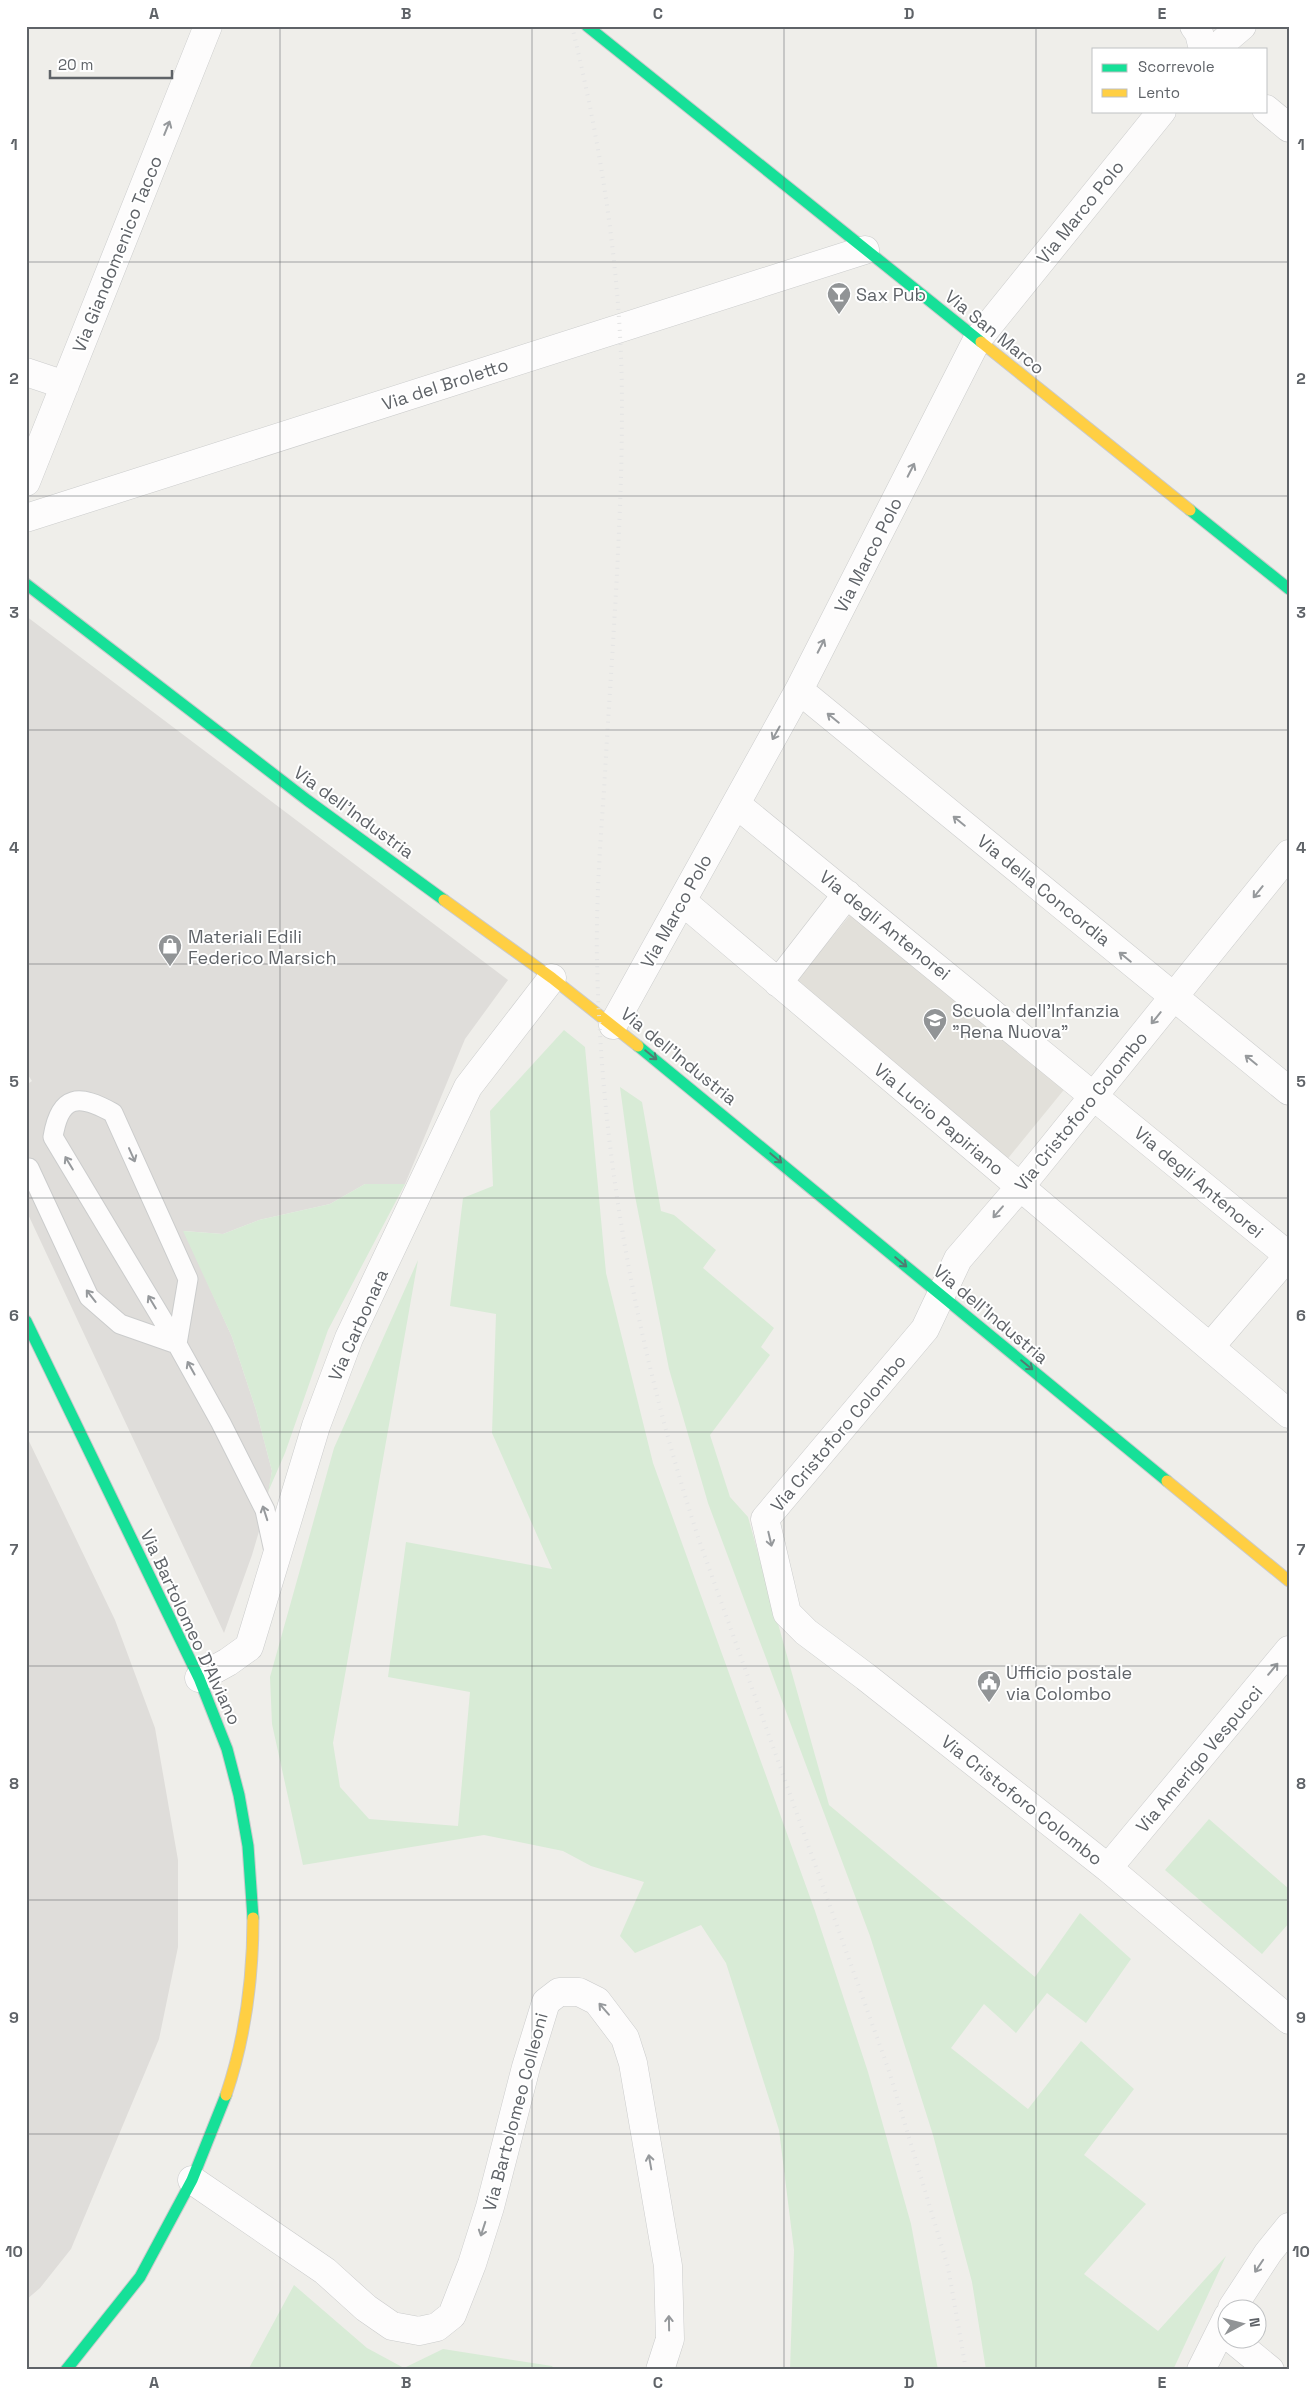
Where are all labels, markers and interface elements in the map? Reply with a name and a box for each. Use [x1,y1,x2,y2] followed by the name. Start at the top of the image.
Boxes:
[149,3,159,24] text: A
[401,3,411,24] text: B
[653,3,663,24] text: C
[904,3,914,24] text: D
[1158,3,1167,24] text: E
[50,48,172,80] scale bar
[1092,48,1268,112] legend
[58,55,93,74] text: 20 m
[1138,57,1215,76] text: Scorrevole
[1138,83,1180,102] text: Lento
[162,121,172,136] one-way arrow
[10,134,18,155] text: 1
[1297,134,1305,155] text: 1
[67,152,167,356] street label: Via Giandomenico Tacco
[1031,156,1129,268] street label: Via Marco Polo
[826,281,852,315] bar icon: Sax Pub
[856,283,926,306] place label: Sax Pub
[940,285,1050,379] street label: Via San Marco
[379,353,511,415] street label: Via del Broletto
[9,368,19,389] text: 2
[1296,368,1306,389] text: 2
[906,463,916,478] one-way arrow
[829,493,907,617] street label: Via Marco Polo
[9,602,19,623] text: 3
[1296,602,1306,623] text: 3
[816,639,826,654] one-way arrow
[827,712,840,723] one-way arrow
[770,725,780,739] one-way arrow
[289,761,419,863] street label: Via dell'Industria
[953,815,966,826] one-way arrow
[973,829,1115,951] street label: Via della Concordia
[9,837,19,858] text: 4
[1296,837,1306,858] text: 4
[635,850,717,972] street label: Via Marco Polo
[815,865,955,985] street label: Via degli Antenorei
[1253,885,1264,898] one-way arrow
[188,925,336,969] place label: Materiali Edili Federico Marsich
[157,933,183,967] shop icon: Materiali Edili Federico Marsich
[1119,951,1132,962] one-way arrow
[952,999,1119,1043] place label: Scuola dell'Infanzia "Rena Nuova"
[616,1002,742,1110] street label: Via dell'Industria
[922,1007,948,1041] school or university icon: Scuola dell'Infanzia "Rena Nuova"
[1150,1012,1161,1025] one-way arrow
[1010,1027,1152,1195] street label: Via Cristoforo Colombo
[644,1050,657,1061] one-way arrow
[1245,1054,1258,1065] one-way arrow
[869,1058,1009,1180] street label: Via Lucio Papiriano
[9,1071,19,1092] text: 5
[1296,1071,1306,1092] text: 5
[1130,1121,1268,1243] street label: Via degli Antenorei
[127,1147,137,1162] one-way arrow
[770,1153,783,1164] one-way arrow
[63,1156,73,1170] one-way arrow
[992,1206,1004,1219] one-way arrow
[895,1256,908,1268] one-way arrow
[929,1259,1053,1369] street label: Via dell'Industria
[323,1265,393,1385] street label: Via Carbonara
[85,1290,96,1303] one-way arrow
[147,1296,157,1310] one-way arrow
[9,1305,19,1326] text: 6
[1296,1305,1306,1326] text: 6
[765,1350,911,1516] street label: Via Cristoforo Colombo
[1020,1360,1033,1371] one-way arrow
[186,1361,196,1376] one-way arrow
[260,1505,269,1521] one-way arrow
[136,1526,246,1728] street label: Via Bartolomeo D'Alviano
[766,1530,775,1546] one-way arrow
[10,1539,19,1560] text: 7
[1297,1539,1306,1560] text: 7
[1006,1661,1132,1705] place label: Ufficio postale via Colombo
[1268,1662,1279,1675] one-way arrow
[976,1669,1002,1703] public building icon: Ufficio postale via Colombo
[1131,1681,1267,1837] street label: Via Amerigo Vespucci
[937,1730,1107,1870] street label: Via Cristoforo Colombo
[9,1773,19,1794] text: 8
[1296,1773,1306,1794] text: 8
[598,2003,609,2016] one-way arrow
[9,2007,19,2028] text: 9
[1296,2007,1306,2028] text: 9
[477,2010,553,2214] street label: Via Bartolomeo Colleoni
[645,2154,655,2170] one-way arrow
[478,2220,488,2236] one-way arrow
[5,2241,23,2262] text: 10
[1292,2241,1310,2262] text: 10
[1254,2259,1264,2273] one-way arrow
[1218,2298,1268,2348] north arrow
[665,2315,674,2331] one-way arrow
[1245,2317,1264,2328] text: N
[149,2372,159,2393] text: A
[401,2372,411,2393] text: B
[653,2372,663,2393] text: C
[904,2372,914,2393] text: D
[1158,2372,1167,2393] text: E

